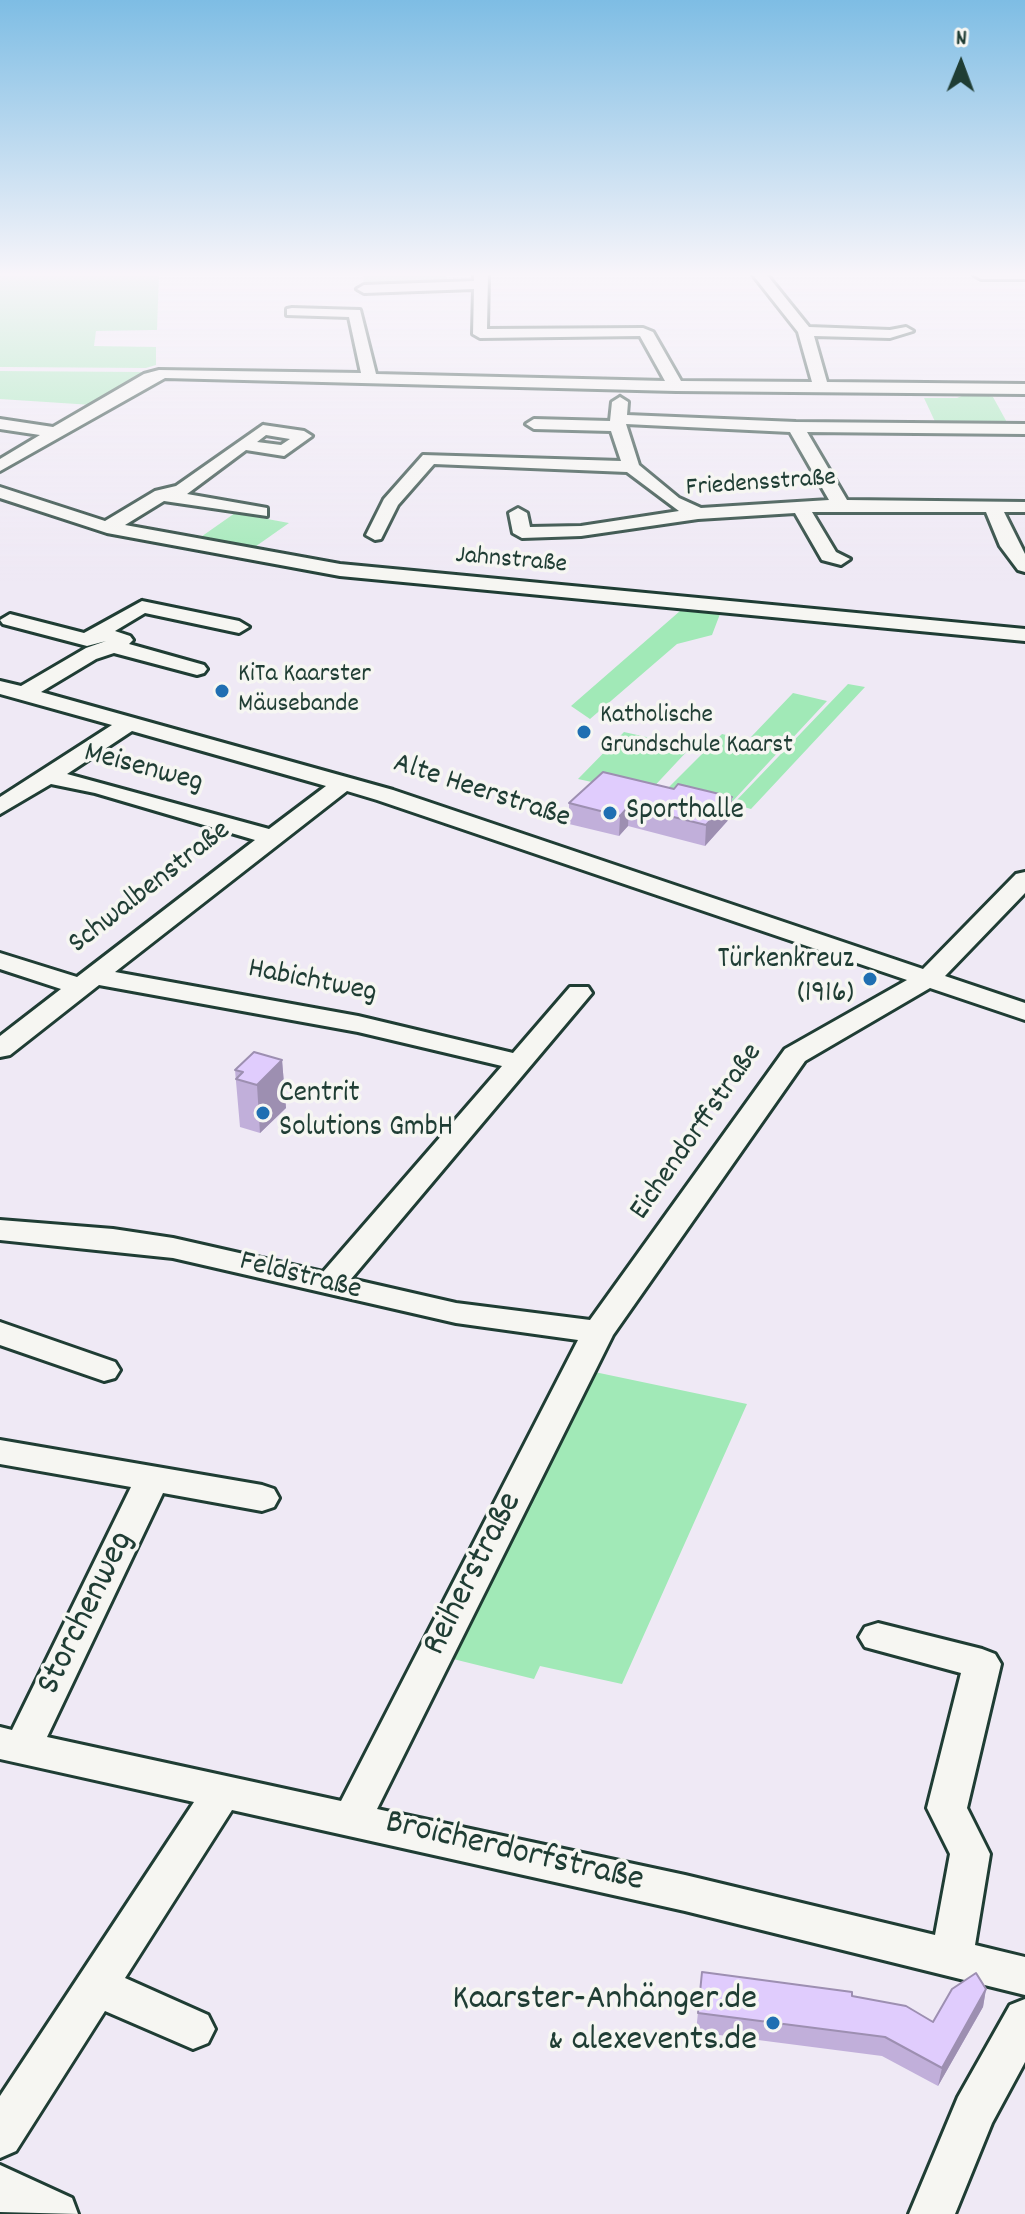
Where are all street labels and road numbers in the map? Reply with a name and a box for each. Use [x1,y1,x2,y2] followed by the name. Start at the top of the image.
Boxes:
[685,464,837,506] street label: Friedensstraße
[454,542,568,582] street label: Jahnstraße
[80,737,206,803] street label: Meisenweg
[388,747,574,839] street label: Alte Heerstraße
[63,814,239,964] street label: Schwalbenstraße
[245,953,379,1013] street label: Habichtweg
[624,1038,772,1228] street label: Eichendorffstraße
[235,1246,365,1310] street label: Feldstraße
[416,1486,534,1664] street label: Reiherstraße
[30,1525,146,1703] street label: Storchenweg
[381,1803,647,1905] street label: Broicherdorfstraße

